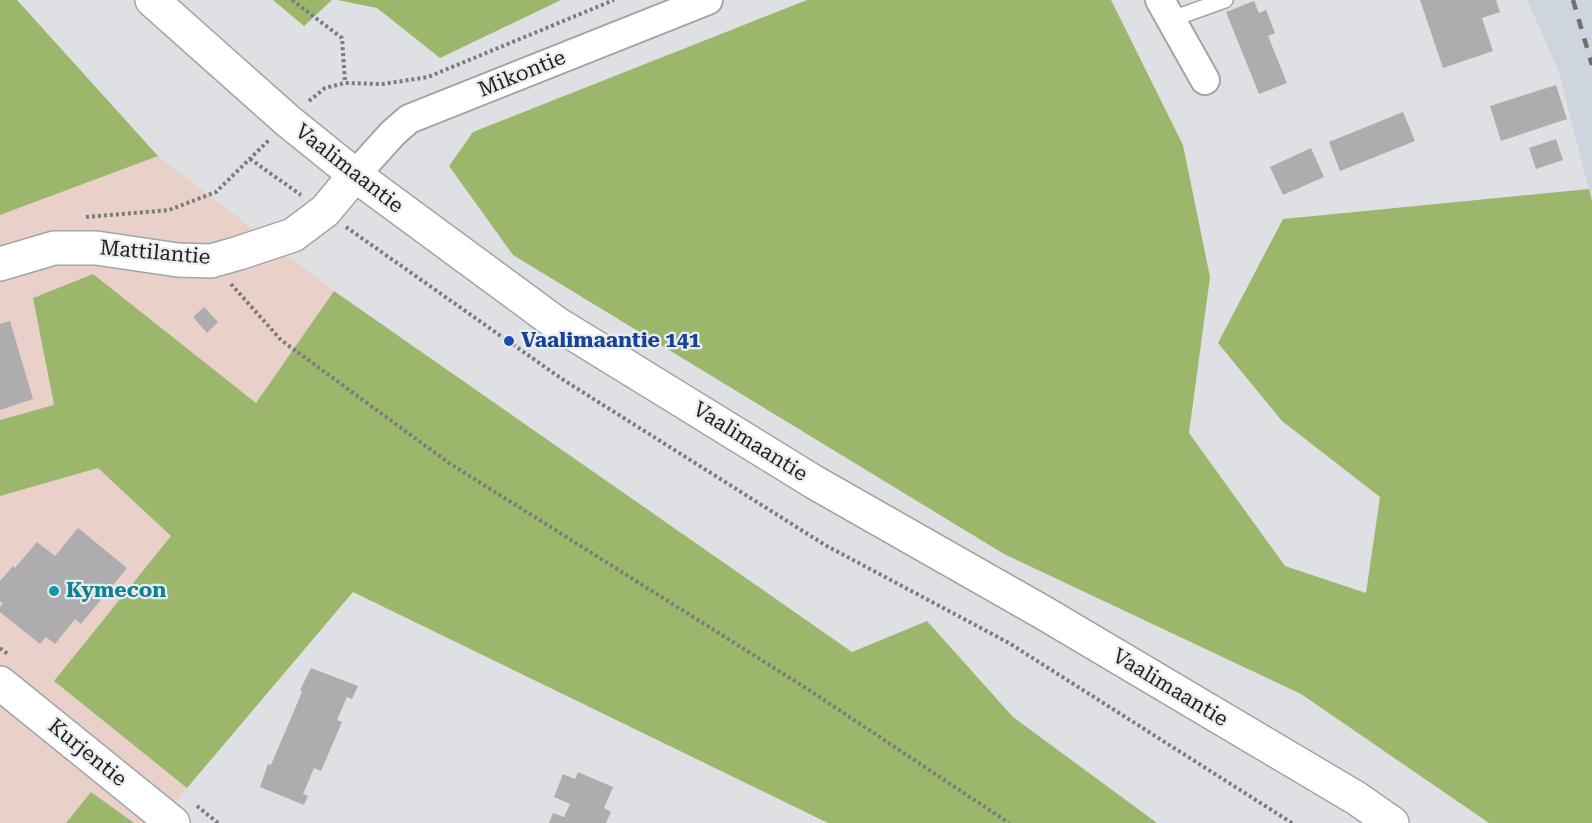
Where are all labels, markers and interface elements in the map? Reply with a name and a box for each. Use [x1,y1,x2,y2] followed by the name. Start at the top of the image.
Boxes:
[475,45,569,103] street label: Mikontie
[290,119,408,219] street label: Vaalimaantie
[99,236,211,270] street label: Mattilantie
[521,328,701,354] place label: Vaalimaantie 141
[502,334,516,348] marker: Vaalimaantie 141
[688,397,812,487] street label: Vaalimaantie
[66,578,166,604] place label: Kymecon
[47,584,61,598] marker: Kymecon
[1108,644,1232,732] street label: Vaalimaantie
[43,714,131,792] street label: Kurjentie

